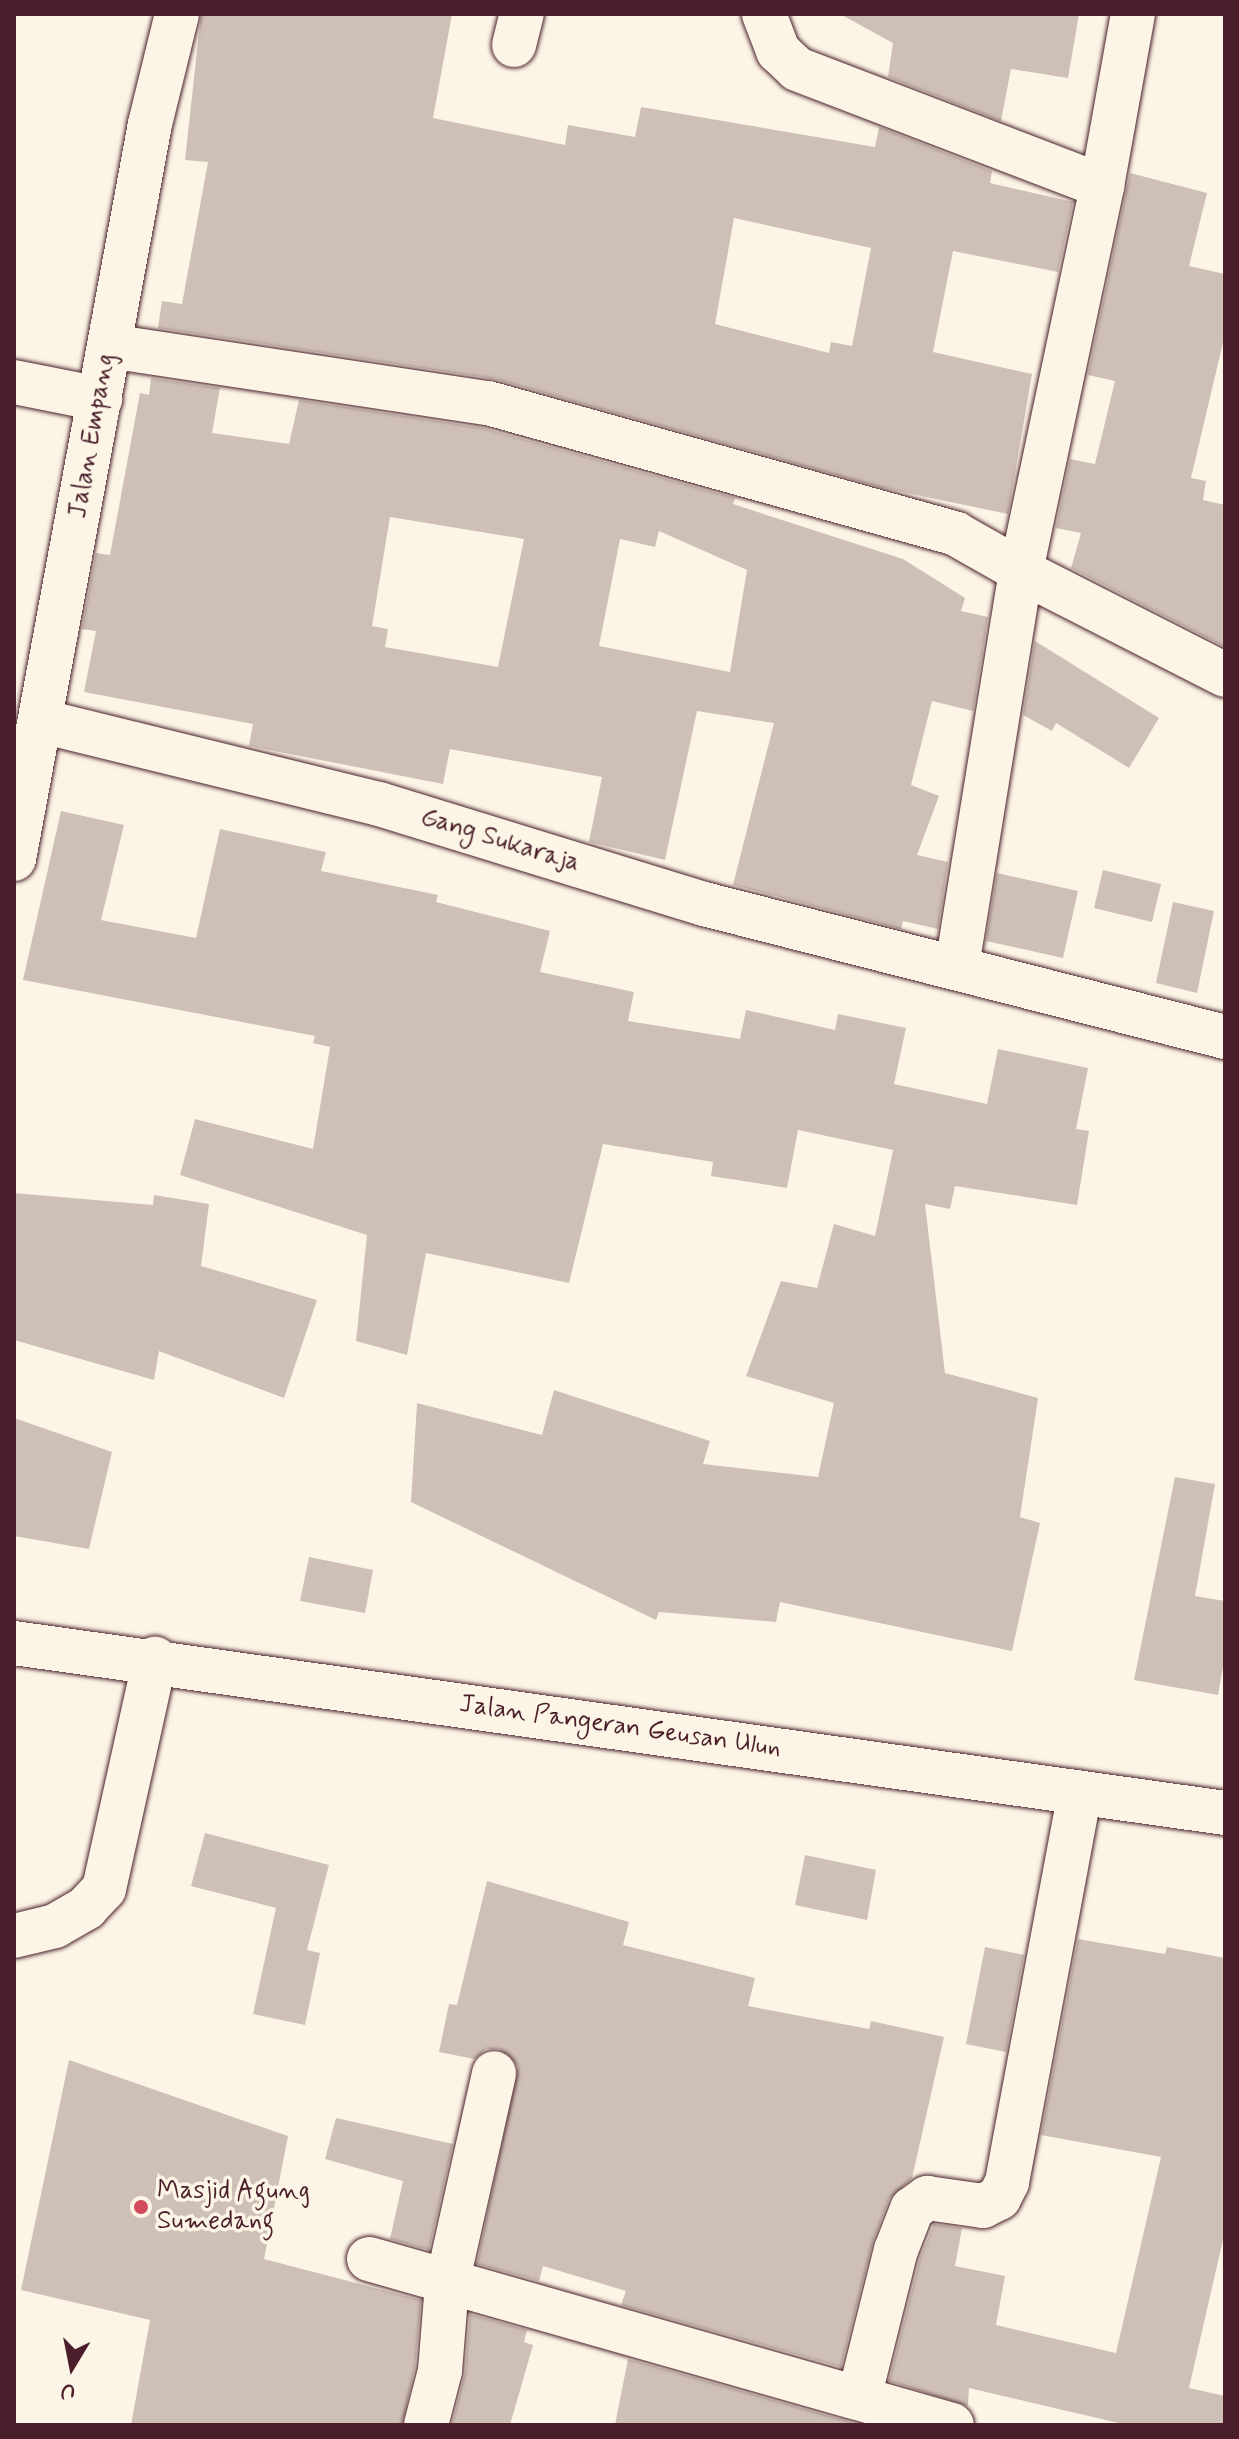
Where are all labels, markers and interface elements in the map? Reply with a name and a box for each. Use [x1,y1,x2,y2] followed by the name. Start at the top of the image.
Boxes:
[63,352,123,520] street label: Jalan Empang
[417,802,583,880] street label: Gang Sukaraja
[454,1689,786,1765] street label: Jalan Pangeran Geusan Ulun
[157,2176,302,2238] place label: Masjid Agung Sumedang
[132,2198,150,2216] marker: Masjid Agung Sumedang
[32,2327,112,2407] north arrow
[58,2376,77,2406] text: U

